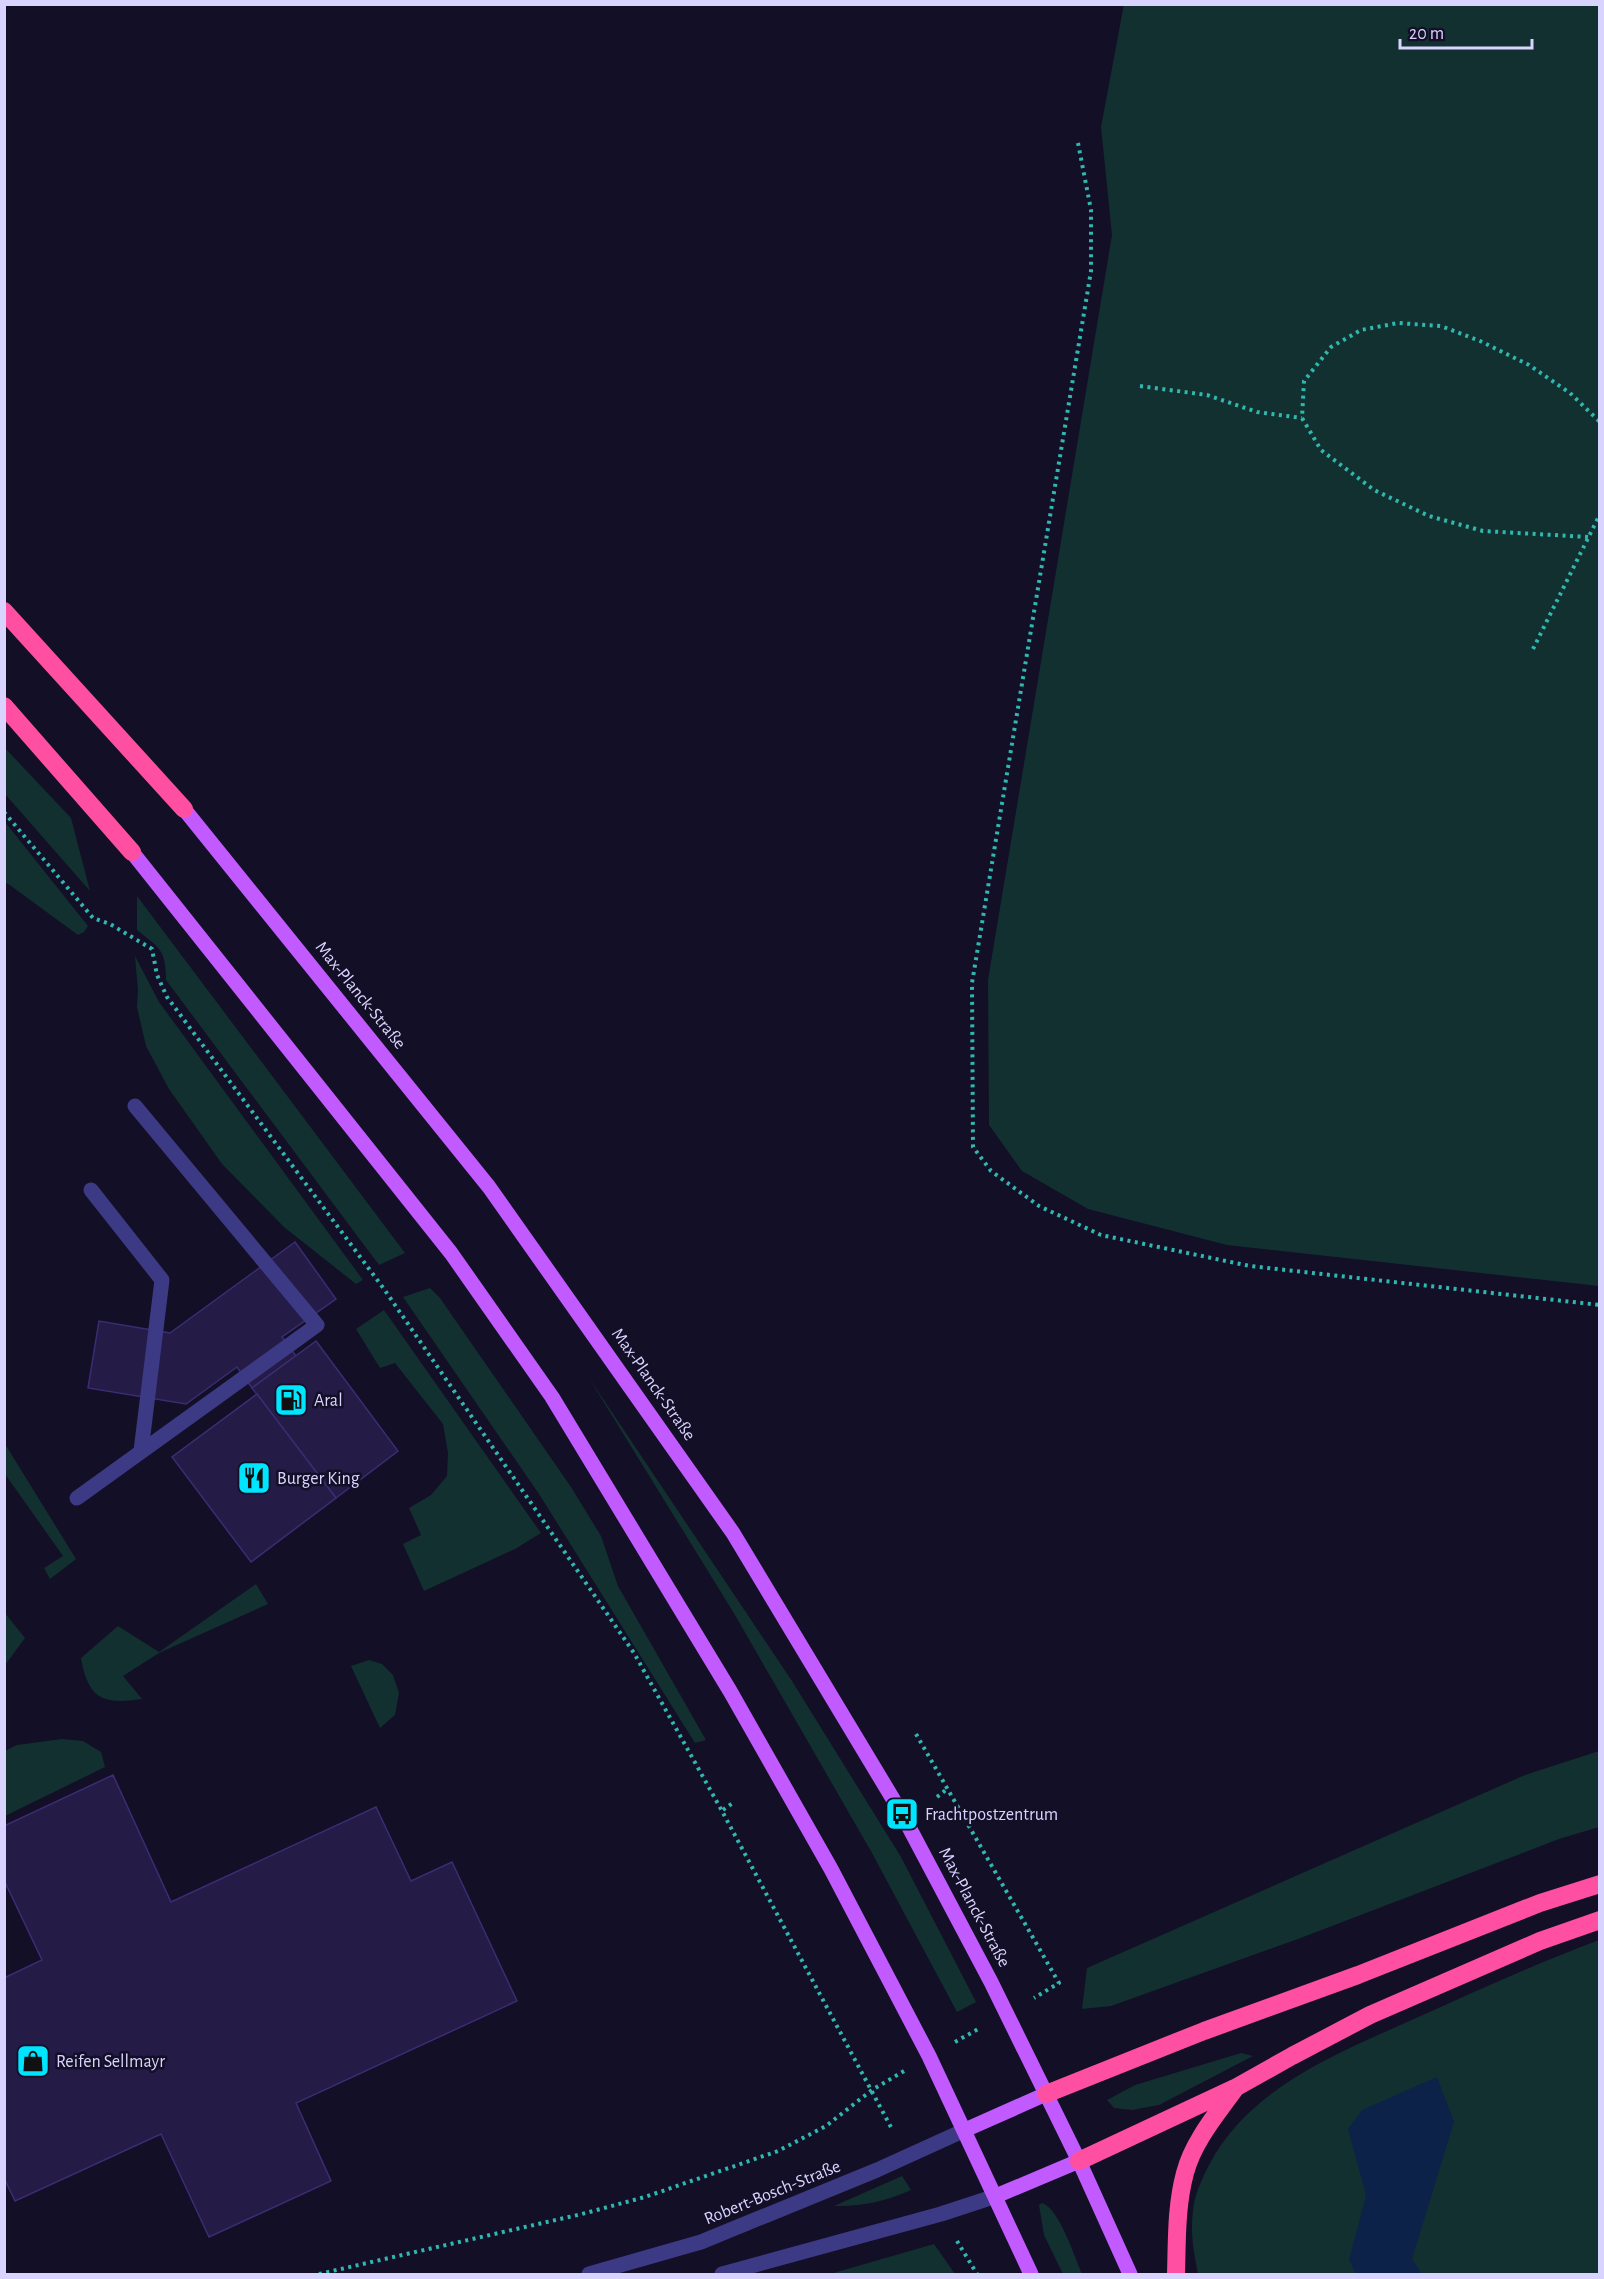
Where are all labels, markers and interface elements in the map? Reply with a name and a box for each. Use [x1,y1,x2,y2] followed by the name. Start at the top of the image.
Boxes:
[1400,12,1532,50] scale bar
[1409,25,1444,43] text: 20 m
[312,939,409,1053] street label: Max-Planck-Straße
[608,1325,699,1444] street label: Max-Planck-Straße
[273,1382,309,1418] fuel station icon: Aral
[314,1392,343,1410] place label: Aral
[236,1460,272,1496] restaurant icon: Burger King
[277,1470,360,1488] place label: Burger King
[884,1796,920,1832] bus stop icon: Frachtpostzentrum
[925,1806,1058,1824] place label: Frachtpostzentrum
[935,1845,1013,1970] street label: Max-Planck-Straße
[15,2043,51,2079] shop icon: Reifen Sellmayr
[56,2053,165,2071] place label: Reifen Sellmayr
[702,2157,843,2228] street label: Robert-Bosch-Straße

